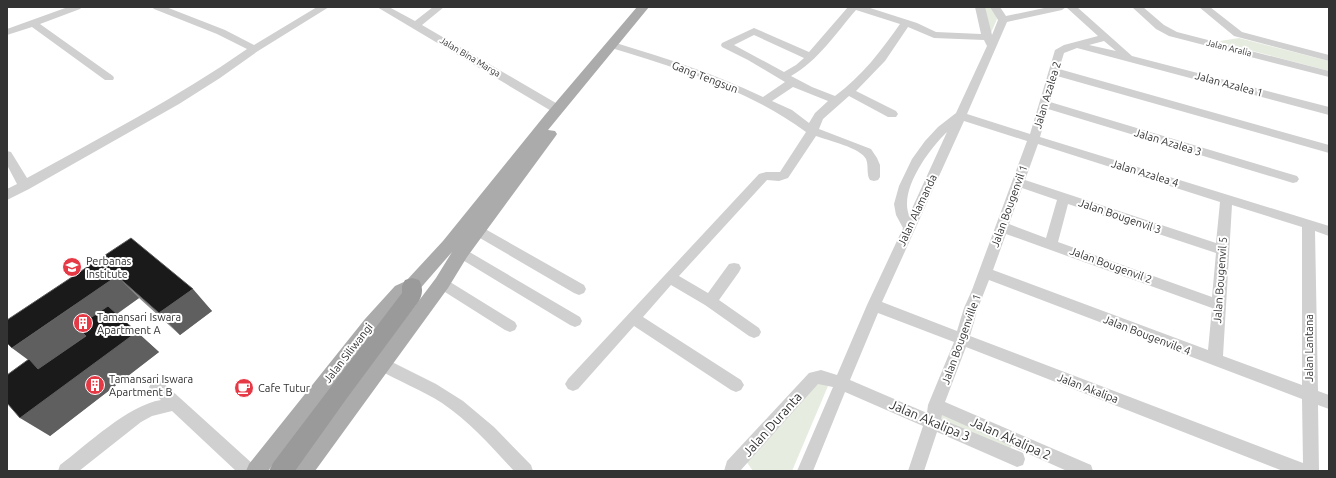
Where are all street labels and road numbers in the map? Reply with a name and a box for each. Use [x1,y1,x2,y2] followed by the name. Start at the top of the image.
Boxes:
[438,35,502,79] street label: Jalan Bina Marga
[1205,38,1253,58] street label: Jalan Aralia
[670,59,740,95] street label: Gang Tengsun
[1031,60,1063,130] street label: Jalan Azalea 2
[1194,69,1264,99] street label: Jalan Azalea 1
[1133,126,1203,158] street label: Jalan Azalea 3
[1110,157,1180,189] street label: Jalan Azalea 4
[989,163,1029,249] street label: Jalan Bougenvil 1
[895,172,939,248] street label: Jalan Alamanda
[1077,196,1163,236] street label: Jalan Bougenvil 3
[1211,236,1229,324] street label: Jalan Bougenvil 5
[1068,245,1154,285] street label: Jalan Bougenvil 2
[939,292,983,386] street label: Jalan Bougenville 1
[1102,313,1192,357] street label: Jalan Bougenvile 4
[1303,314,1315,382] street label: Jalan Lantana
[321,321,375,385] street label: Jalan Siliwangi
[1056,371,1120,405] street label: Jalan Akalipa
[740,389,804,459] street label: Jalan Duranta
[887,397,973,443] street label: Jalan Akalipa 3
[969,414,1053,462] street label: Jalan Akalipa 2

